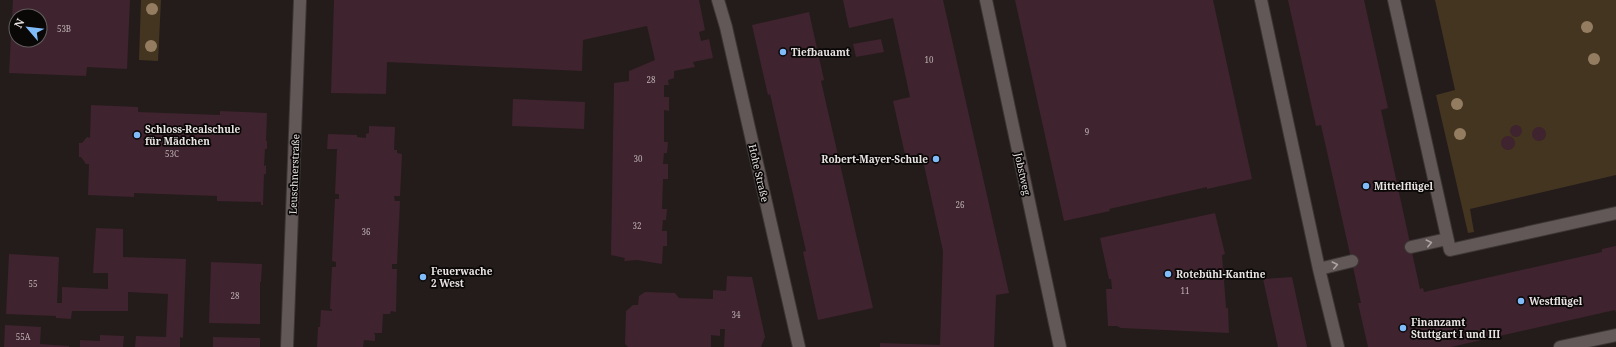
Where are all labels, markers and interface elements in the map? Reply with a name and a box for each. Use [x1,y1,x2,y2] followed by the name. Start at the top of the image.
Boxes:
[8,8,48,48] north arrow
[10,15,28,30] text: N
[57,23,71,34] house number: 53B
[791,45,850,59] place label: Tiefbauamt
[778,47,788,57] marker: Tiefbauamt
[925,54,934,65] house number: 10
[647,74,656,85] house number: 28
[145,122,240,148] place label: Schloss-Realschule für Mädchen
[1085,126,1089,137] house number: 9
[132,130,142,140] marker: Schloss-Realschule für Mädchen
[286,134,302,214] street label: Leuschnerstraße
[746,143,772,203] street label: Hohe Straße
[165,148,179,159] house number: 53C
[1011,151,1034,197] street label: Jobstweg
[821,152,928,166] place label: Robert-Mayer-Schule
[634,153,643,164] house number: 30
[931,154,941,164] marker: Robert-Mayer-Schule
[1374,179,1434,193] place label: Mittelflügel
[1361,181,1371,191] marker: Mittelflügel
[956,199,965,210] house number: 26
[633,220,641,231] house number: 32
[362,226,371,237] house number: 36
[1426,239,1432,247] one-way arrow
[1332,262,1338,270] one-way arrow
[431,264,493,290] place label: Feuerwache 2 West
[1176,267,1266,281] place label: Rotebühl-Kantine
[1163,269,1173,279] marker: Rotebühl-Kantine
[418,272,428,282] marker: Feuerwache 2 West
[29,278,37,289] house number: 55
[1181,285,1189,296] house number: 11
[231,290,240,301] house number: 28
[1529,294,1583,308] place label: Westflügel
[1516,296,1526,306] marker: Westflügel
[732,309,741,320] house number: 34
[1411,315,1500,341] place label: Finanzamt Stuttgart I und III
[1398,323,1408,333] marker: Finanzamt Stuttgart I und III
[16,331,31,342] house number: 55A

